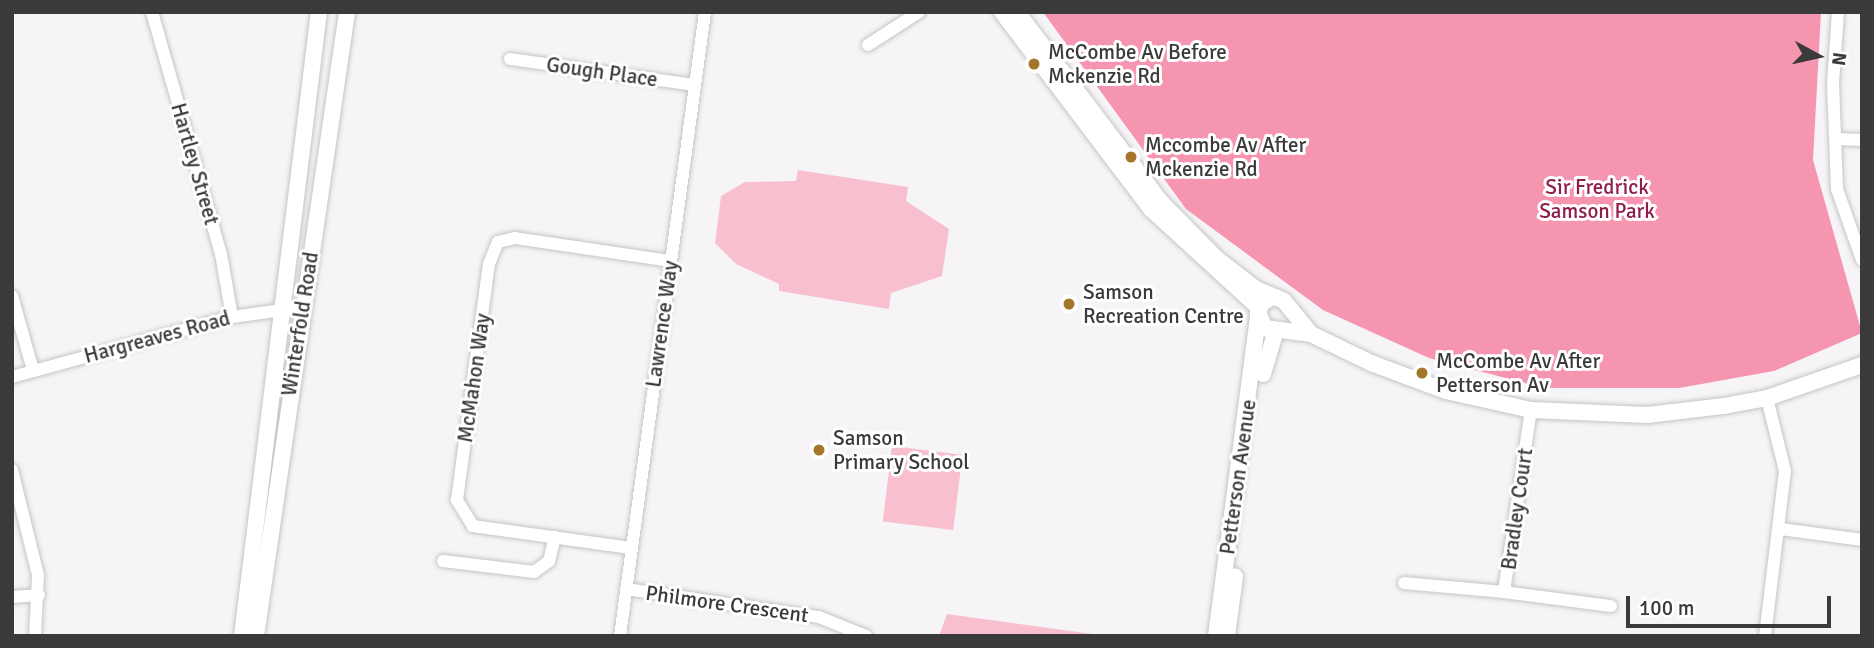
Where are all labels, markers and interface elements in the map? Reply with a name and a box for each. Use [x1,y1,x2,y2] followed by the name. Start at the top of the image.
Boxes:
[1783,21,1853,91] north arrow
[1048,39,1227,89] place label: McCombe Av Before Mckenzie Rd
[1826,51,1852,67] text: N
[545,52,659,92] street label: Gough Place
[1026,56,1042,72] marker: McCombe Av Before Mckenzie Rd
[166,100,224,228] street label: Hartley Street
[1145,132,1306,182] place label: Mccombe Av After Mckenzie Rd
[1123,149,1139,165] marker: Mccombe Av After Mckenzie Rd
[1539,174,1655,224] park label: Sir Fredrick Samson Park
[276,250,324,398] street label: Winterfold Road
[641,259,683,389] street label: Lawrence Way
[1083,279,1244,329] place label: Samson Recreation Centre
[1061,296,1077,312] marker: Samson Recreation Centre
[81,305,233,369] street label: Hargreaves Road
[452,312,496,444] street label: McMahon Way
[1436,348,1600,398] place label: McCombe Av After Petterson Av
[1414,365,1430,381] marker: McCombe Av After Petterson Av
[1215,398,1261,556] street label: Petterson Avenue
[833,425,969,475] place label: Samson Primary School
[811,442,827,458] marker: Samson Primary School
[1496,446,1538,572] street label: Bradley Court
[644,580,810,628] street label: Philmore Crescent
[1629,582,1834,626] scale bar
[1639,595,1694,621] text: 100 m

